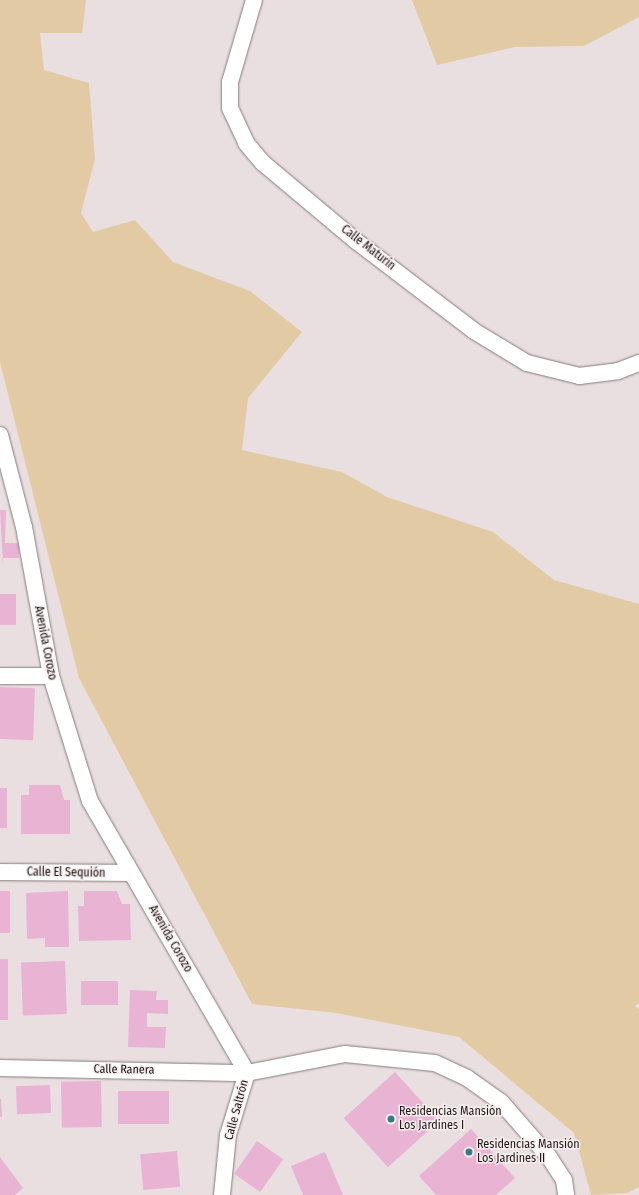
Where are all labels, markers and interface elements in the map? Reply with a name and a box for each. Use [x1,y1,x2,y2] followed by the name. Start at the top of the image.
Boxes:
[338,222,398,274] street label: Calle Maturín
[31,605,59,681] street label: Avenida Corozo
[27,865,105,881] street label: Calle El Sequión
[145,903,195,975] street label: Avenida Corozo
[93,1062,155,1078] street label: Calle Ranera
[222,1078,252,1142] street label: Calle Saltrón
[399,1105,502,1133] place label: Residencias Mansión Los Jardines I
[386,1114,396,1124] marker: Residencias Mansión Los Jardines I
[477,1138,580,1166] place label: Residencias Mansión Los Jardines II
[464,1147,474,1157] marker: Residencias Mansión Los Jardines II

